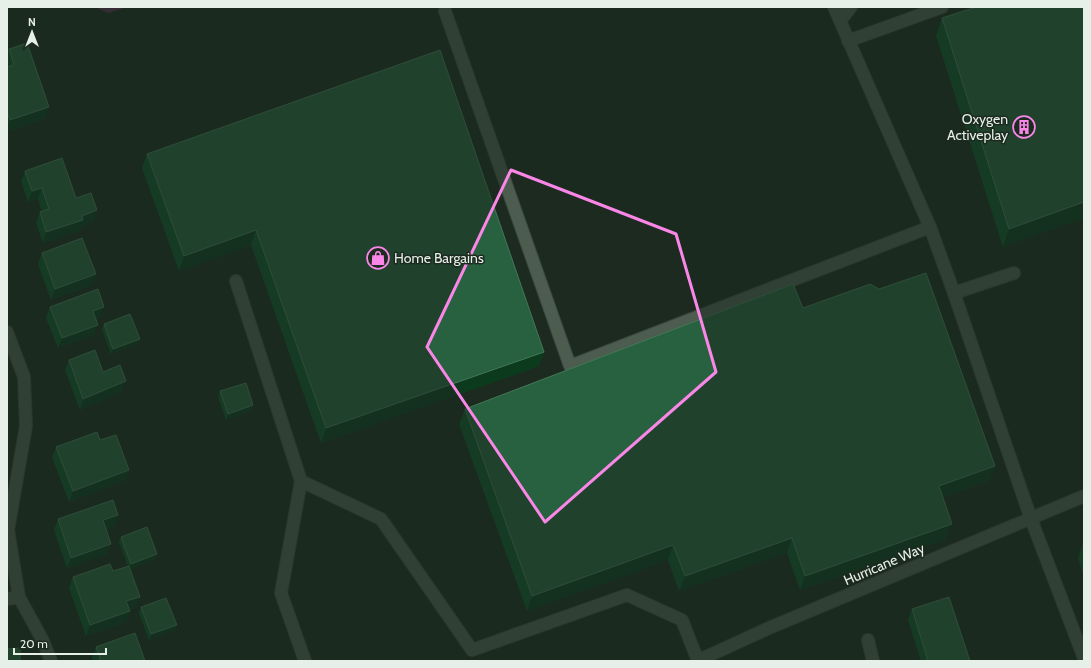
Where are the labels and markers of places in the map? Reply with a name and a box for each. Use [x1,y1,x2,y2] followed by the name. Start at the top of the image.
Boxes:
[947,110,1008,144] place label: Oxygen Activeplay
[1011,114,1037,140] building icon: Oxygen Activeplay
[365,245,391,271] shop icon: Home Bargains
[394,249,484,267] place label: Home Bargains

